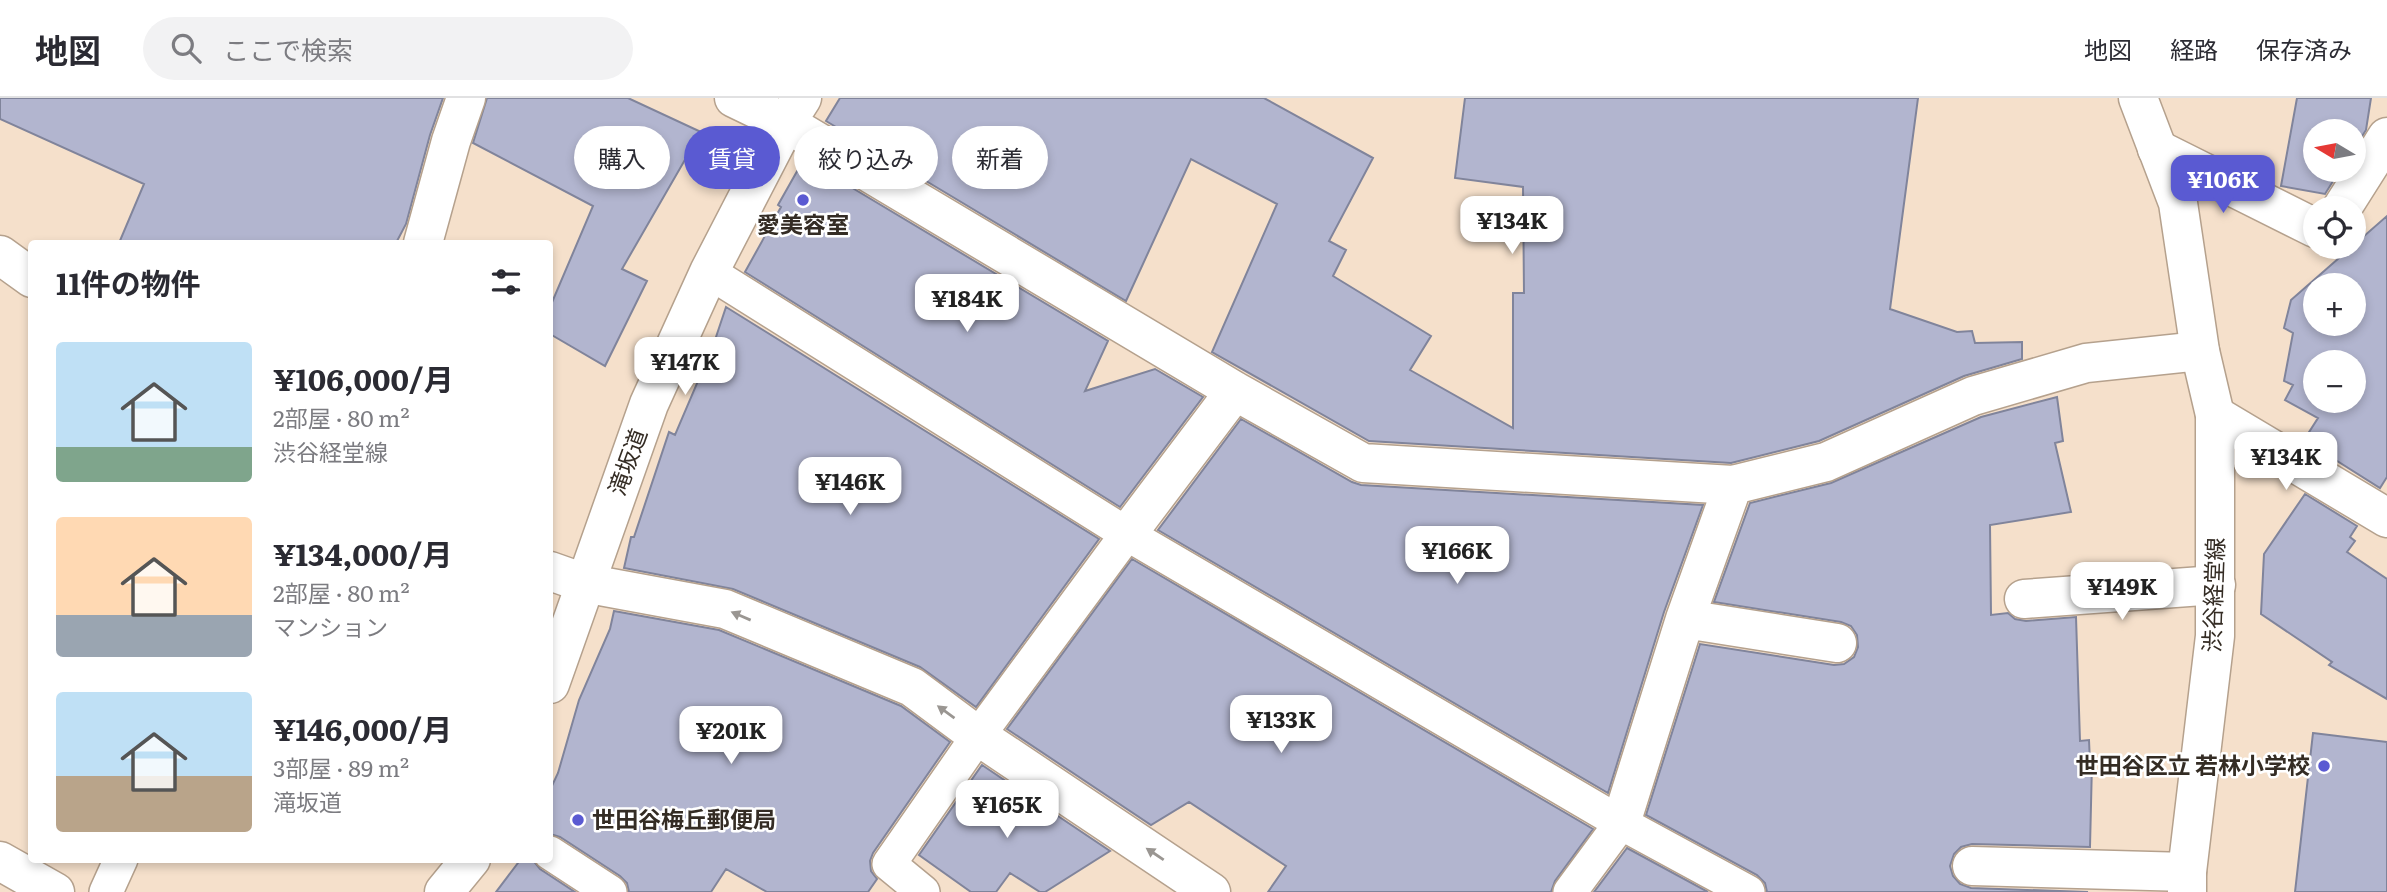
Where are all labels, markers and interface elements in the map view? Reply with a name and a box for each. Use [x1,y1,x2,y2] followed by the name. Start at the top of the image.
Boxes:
[143,17,633,80] search box
[35,24,101,73] text: 地図
[167,29,205,67] icon: search
[223,29,353,68] text: ここで検索
[2084,31,2132,66] text: 地図
[2170,31,2218,66] text: 経路
[2256,31,2352,66] text: 保存済み
[2303,119,2366,182] north arrow
[2303,119,2366,413] map controls
[574,126,670,189] chip: 購入
[684,126,780,189] chip: 賃貸
[794,126,938,189] chip: 絞り込み
[952,126,1048,189] chip: 新着
[2174,156,2272,215] pin: ¥106K
[2187,161,2259,195] text: ¥106K
[795,192,811,208] marker: 愛美容室
[2303,196,2366,259] button: locate
[1463,197,1561,256] pin: ¥134K
[1476,202,1548,236] text: ¥134K
[757,206,849,240] place label: 愛美容室
[56,260,201,304] text: 11件の物件
[487,263,525,301] icon: filters
[2303,273,2366,336] button: +
[918,274,1016,334] pin: ¥184K
[931,280,1003,314] text: ¥184K
[636,338,734,397] pin: ¥147K
[650,343,720,377] text: ¥147K
[2303,350,2366,413] button: −
[273,356,454,400] text: ¥106,000/月
[112,370,196,454] icon: home
[273,400,410,434] text: 2部屋 · 80 m²
[598,423,654,500] street label: 滝坂道
[2237,432,2335,492] pin: ¥134K
[273,434,388,468] text: 渋谷経堂線
[2250,438,2322,472] text: ¥134K
[801,458,899,517] pin: ¥146K
[814,463,886,497] text: ¥146K
[1408,526,1506,586] pin: ¥166K
[273,531,452,575] text: ¥134,000/月
[1421,532,1493,566] text: ¥166K
[2193,537,2231,653] street label: 渋谷経堂線
[112,545,196,629] icon: home
[2073,562,2171,622] pin: ¥149K
[2087,568,2157,602] text: ¥149K
[273,575,410,609] text: 2部屋 · 80 m²
[273,609,388,643] text: マンション
[731,610,751,622] one-way arrow
[1232,696,1330,755] pin: ¥133K
[1246,701,1316,735] text: ¥133K
[937,705,955,719] one-way arrow
[273,706,452,750] text: ¥146,000/月
[682,706,780,766] pin: ¥201K
[695,712,767,746] text: ¥201K
[112,720,196,804] icon: home
[2075,747,2310,781] place label: 世田谷区立 若林小学校
[273,750,409,784] text: 3部屋 · 89 m²
[2316,758,2332,774] marker: 世田谷区立 若林小学校
[958,780,1056,840] pin: ¥165K
[273,784,342,818] text: 滝坂道
[972,786,1042,820] text: ¥165K
[592,801,776,835] place label: 世田谷梅丘郵便局
[570,812,586,828] marker: 世田谷梅丘郵便局
[1145,848,1164,861] one-way arrow

